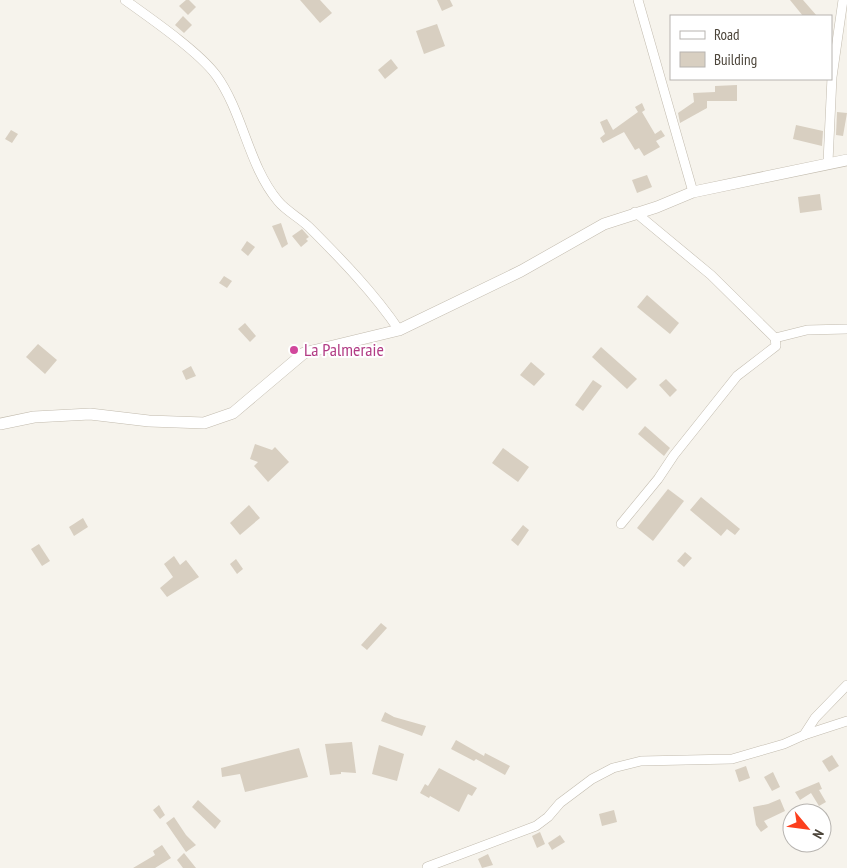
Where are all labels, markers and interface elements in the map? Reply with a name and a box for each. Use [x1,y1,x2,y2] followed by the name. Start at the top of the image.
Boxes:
[670,15,832,80] legend
[714,25,740,44] text: Road
[714,50,757,69] text: Building
[304,338,384,361] place label: La Palmeraie
[288,344,300,356] marker: La Palmeraie
[782,803,832,853] north arrow
[809,827,828,842] text: N

